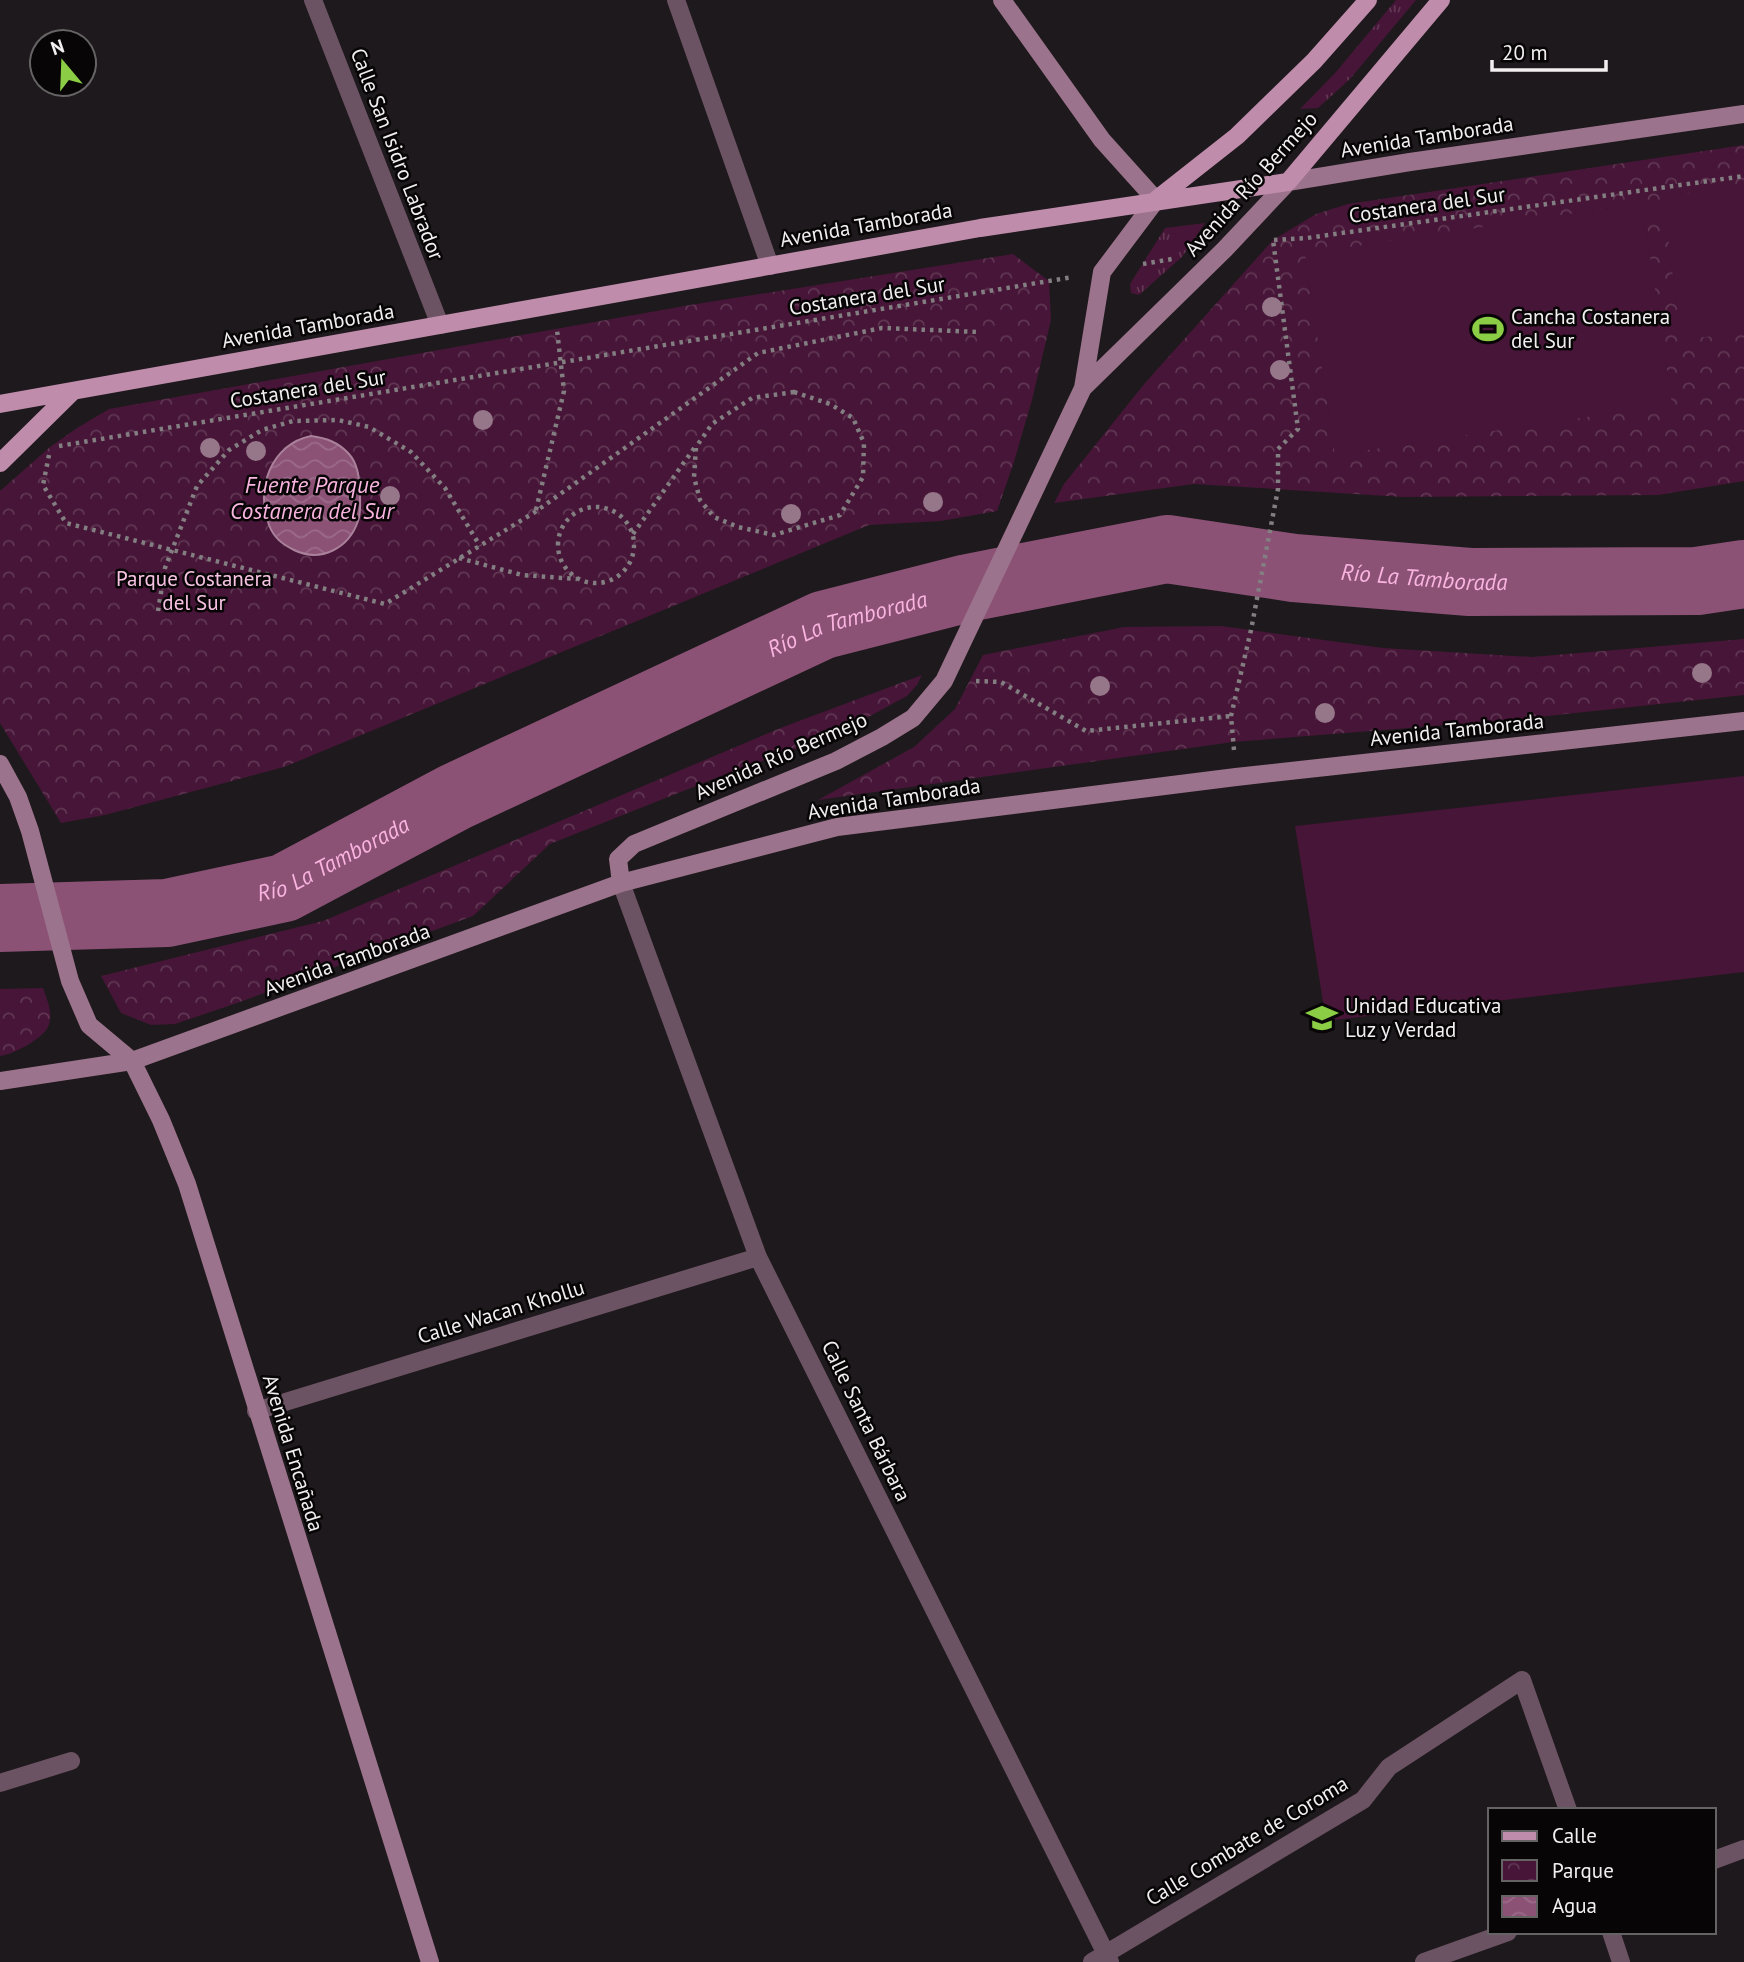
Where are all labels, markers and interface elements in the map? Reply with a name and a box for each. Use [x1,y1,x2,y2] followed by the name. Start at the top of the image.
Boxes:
[28,28,98,98] north arrow
[1492,28,1606,72] scale bar
[48,34,67,60] text: N
[1502,39,1548,66] text: 20 m
[345,44,450,263] street label: Calle San Isidro Labrador
[1178,106,1323,262] street label: Avenida Río Bermejo
[1339,110,1515,164] street label: Avenida Tamborada
[1347,180,1507,229] street label: Costanera del Sur
[778,196,954,253] street label: Avenida Tamborada
[787,270,947,321] street label: Costanera del Sur
[220,297,396,354] street label: Avenida Tamborada
[1511,303,1670,354] place label: Cancha Costanera del Sur
[1471,312,1505,346] sports icon: Cancha Costanera del Sur
[228,363,388,414] street label: Costanera del Sur
[230,470,395,525] water label: Fuente Parque Costanera del Sur
[1340,557,1508,596] water label: Río La Tamborada
[116,565,272,616] park label: Parque Costanera del Sur
[762,584,930,663] water label: Río La Tamborada
[690,705,871,806] street label: Avenida Río Bermejo
[1369,707,1545,752] street label: Avenida Tamborada
[806,772,982,826] street label: Avenida Tamborada
[254,809,414,907] water label: Río La Tamborada
[260,917,434,1002] street label: Avenida Tamborada
[1345,992,1501,1043] place label: Unidad Educativa Luz y Verdad
[1305,1001,1339,1035] school or university icon: Unidad Educativa Luz y Verdad
[414,1273,588,1350] street label: Calle Wacan Khollu
[816,1336,917,1506] street label: Calle Santa Bárbara
[257,1371,330,1535] street label: Avenida Encañada
[1141,1770,1353,1912] street label: Calle Combate de Coroma
[1488,1808,1716,1934] legend
[1552,1822,1597,1849] text: Calle
[1552,1857,1614,1884] text: Parque
[1552,1892,1597,1919] text: Agua

